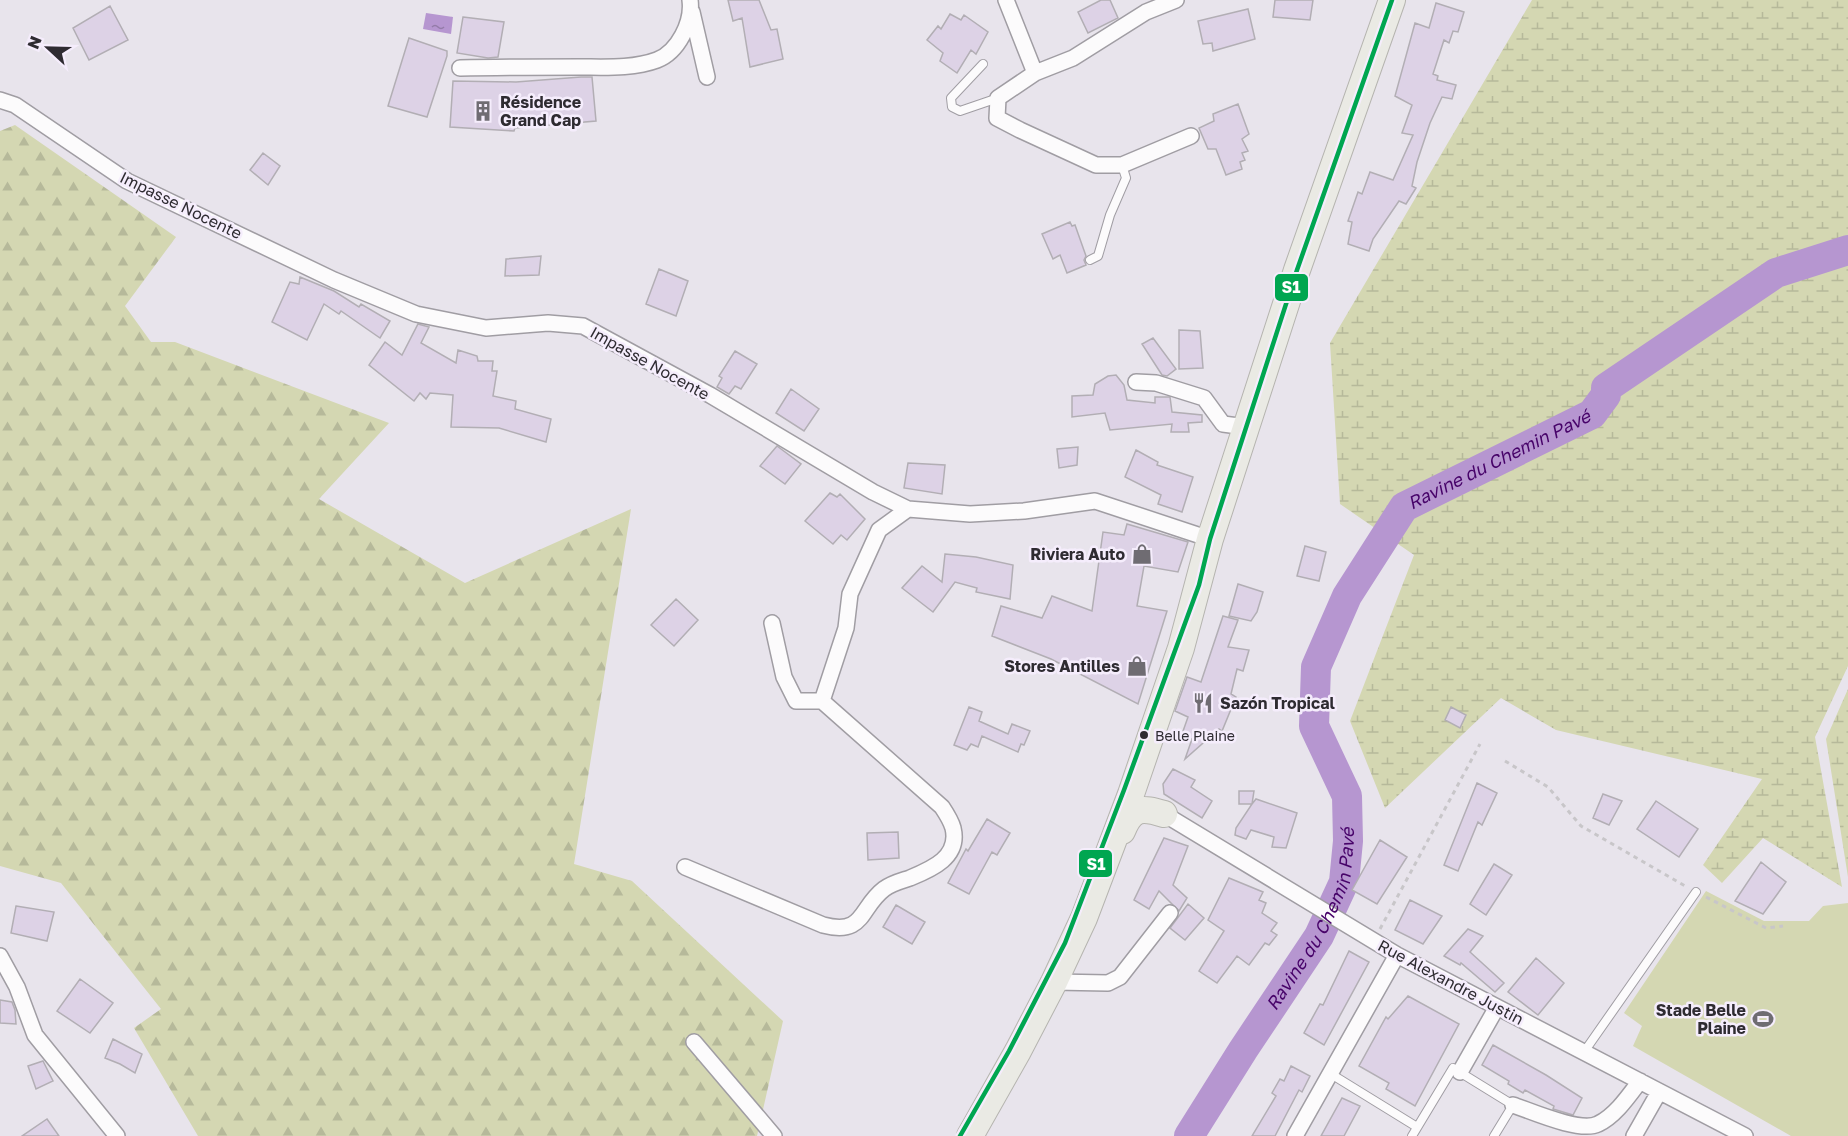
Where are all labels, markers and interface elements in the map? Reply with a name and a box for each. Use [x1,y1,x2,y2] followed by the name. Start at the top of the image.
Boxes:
[18,18,78,78] north arrow
[23,33,46,52] text: N
[500,92,581,130] place label: Résidence Grand Cap
[471,99,495,123] building icon: Résidence Grand Cap
[117,167,245,243] street label: Impasse Nocente
[1274,273,1309,302] line badge: S1
[1282,277,1300,297] text: S1
[587,322,713,404] street label: Impasse Nocente
[1404,404,1595,513] water label: Ravine du Chemin Pavé
[1130,542,1154,566] shop icon: Riviera Auto
[1030,544,1125,564] place label: Riviera Auto
[1125,654,1149,678] shop icon: Stores Antilles
[1004,656,1120,676] place label: Stores Antilles
[1191,691,1215,715] restaurant icon: Sazón Tropical
[1220,693,1335,713] place label: Sazón Tropical
[1155,727,1235,744] place label: Belle Plaine
[1138,729,1150,741] marker: Belle Plaine
[1261,826,1359,1014] water label: Ravine du Chemin Pavé
[1078,849,1113,878] line badge: S1
[1087,854,1105,874] text: S1
[1375,935,1527,1029] street label: Rue Alexandre Justin
[1656,1000,1746,1038] place label: Stade Belle Plaine
[1751,1007,1775,1031] sports icon: Stade Belle Plaine

